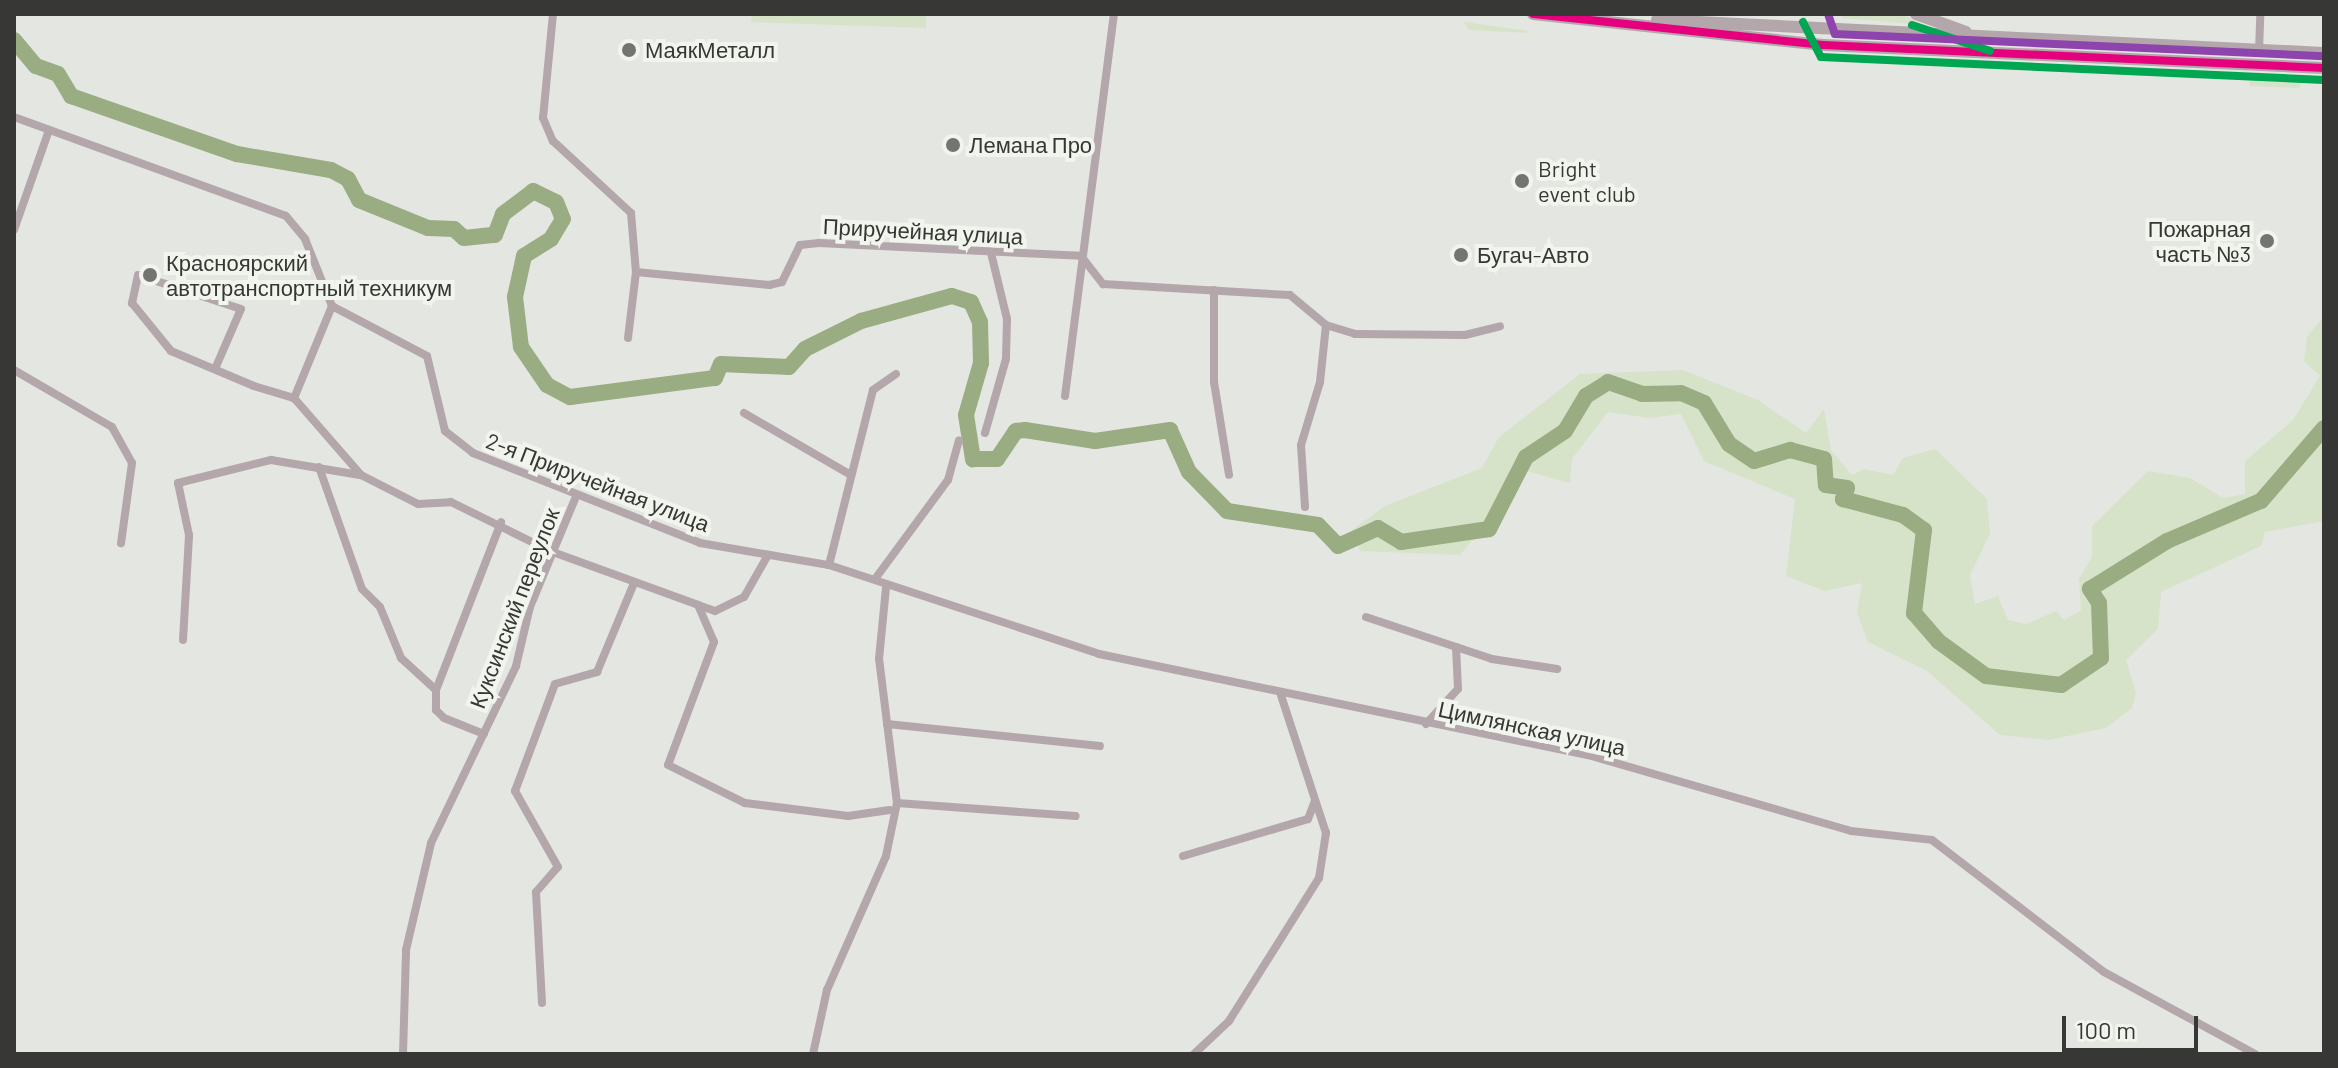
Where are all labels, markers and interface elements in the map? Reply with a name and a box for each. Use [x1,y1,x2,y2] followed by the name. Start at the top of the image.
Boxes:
[645,37,775,63] place label: МаякМеталл
[620,41,638,59] marker: МаякМеталл
[969,132,1092,158] place label: Лемана Про
[944,136,962,154] marker: Лемана Про
[1538,155,1636,206] place label: Bright event club
[1513,172,1531,190] marker: Bright event club
[822,213,1024,249] street label: Приручейная улица
[2148,215,2251,266] place label: Пожарная часть №3
[2258,232,2276,250] marker: Пожарная часть №3
[1477,242,1589,268] place label: Бугач-Авто
[1452,246,1470,264] marker: Бугач-Авто
[166,249,452,300] place label: Красноярский автотранспортный техникум
[141,266,159,284] marker: Красноярский автотранспортный техникум
[483,427,713,537] street label: 2-я Приручейная улица
[464,504,564,712] street label: Куксинский переулок
[1436,695,1628,761] street label: Цимлянская улица
[2066,1000,2202,1050] scale bar
[2076,1015,2136,1044] text: 100 m

